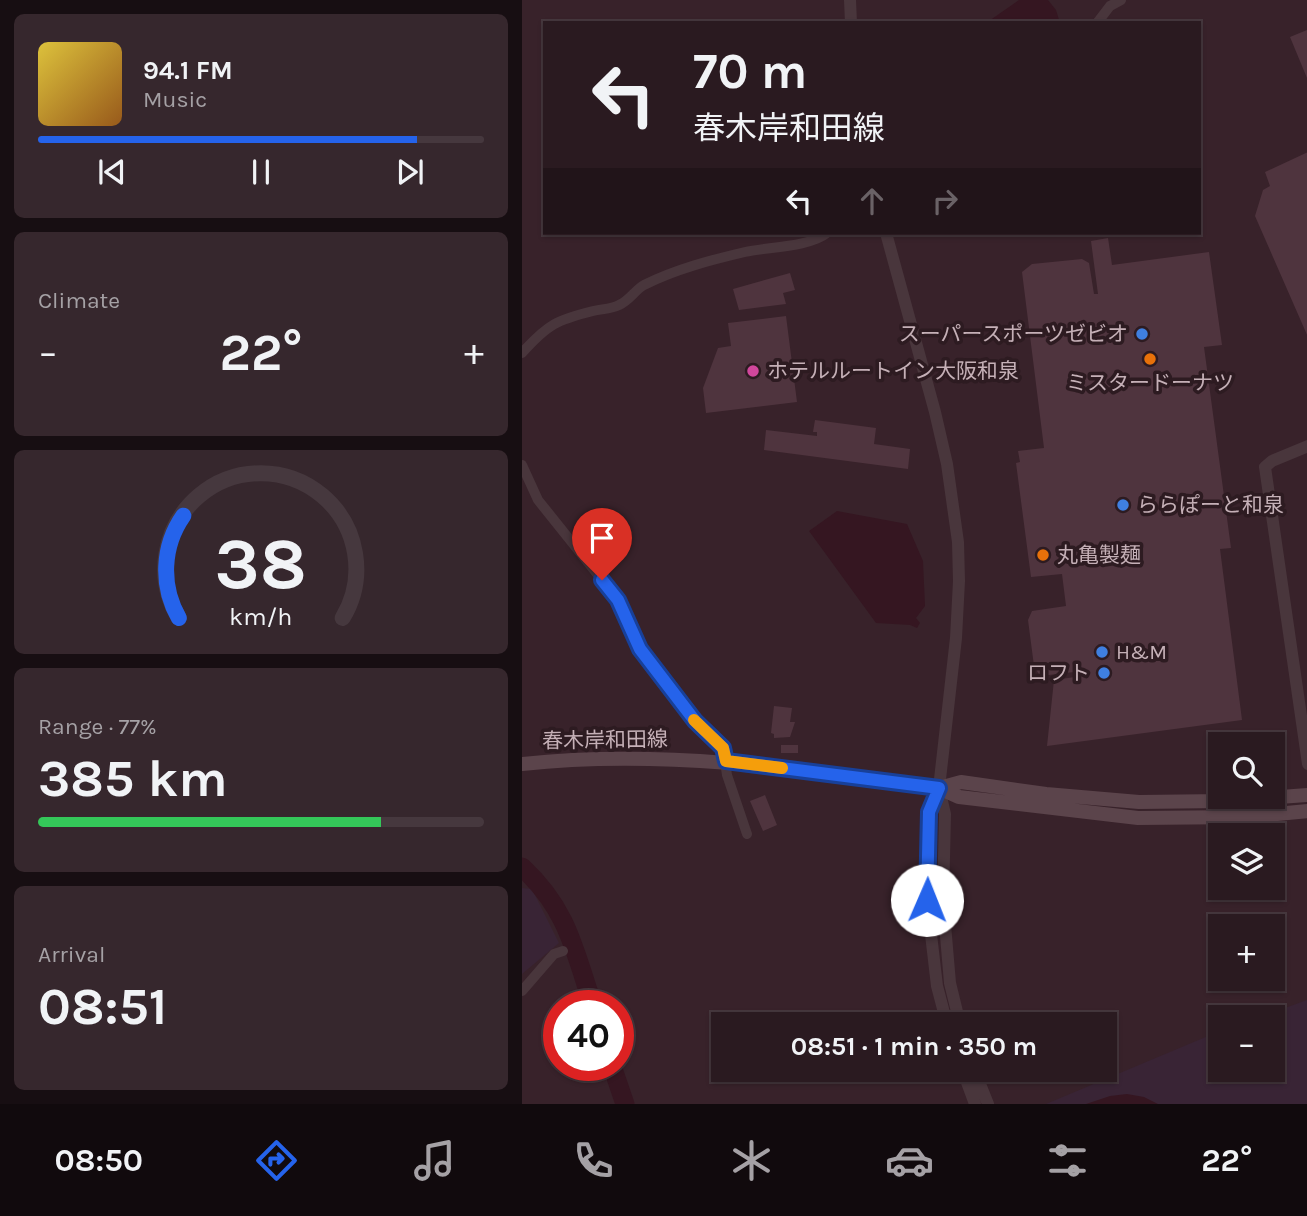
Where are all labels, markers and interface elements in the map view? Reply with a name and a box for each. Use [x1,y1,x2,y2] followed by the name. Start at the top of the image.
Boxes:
[693,43,807,100] text: 70 m
[578,49,669,140] icon: left
[143,55,233,86] text: 94.1 FM
[143,86,207,113] text: Music
[693,110,885,147] text: 春木岸和田線
[93,153,131,191] icon: previous
[242,153,280,191] icon: pause
[391,153,429,191] icon: next
[780,182,818,220] icon: left
[853,182,891,220] icon: ahead
[926,182,964,220] icon: right
[38,287,120,314] text: Climate
[219,322,303,383] text: 22°
[899,322,1128,346] place label: スーパースポーツゼビオ
[1134,326,1150,342] marker: スーパースポーツゼビオ
[38,330,58,375] text: −
[464,330,484,375] text: +
[1142,351,1158,367] marker: ミスタードーナツ
[767,359,1019,383] place label: ホテルルートイン大阪和泉
[745,363,761,379] marker: ホテルルートイン大阪和泉
[1066,371,1234,395] place label: ミスタードーナツ
[1137,493,1284,517] place label: ららぽーと和泉
[1115,497,1131,513] marker: ららぽーと和泉
[572,508,632,580] pin
[583,519,621,557] icon: arrive
[215,521,307,606] text: 38
[1057,543,1141,567] place label: 丸亀製麺
[1035,547,1051,563] marker: 丸亀製麺
[229,602,293,631] text: km/h
[1116,640,1167,664] place label: H&M
[1094,644,1110,660] marker: H&M
[1027,661,1090,685] place label: ロフト
[1096,665,1112,681] marker: ロフト
[38,713,157,740] text: Range · 77%
[542,727,668,753] street label: 春木岸和田線
[1208,732,1285,1082] map controls
[1208,732,1285,809] button: search
[38,748,228,809] text: 385 km
[1208,823,1285,900] button: layers
[890,863,964,937] position arrow
[1208,914,1285,991] button: +
[38,941,105,968] text: Arrival
[38,976,167,1037] text: 08:51
[543,990,634,1081] speed limit sign: 40
[1208,1005,1285,1082] button: −
[791,1031,1037,1062] text: 08:51 · 1 min · 350 m
[252,1136,301,1185] icon: directions
[410,1136,459,1185] icon: music
[569,1136,618,1185] icon: phone
[727,1136,776,1185] icon: climate
[885,1136,934,1185] icon: car
[1043,1136,1092,1185] icon: filters
[55,1142,143,1179] text: 08:50
[1201,1142,1252,1179] text: 22°

